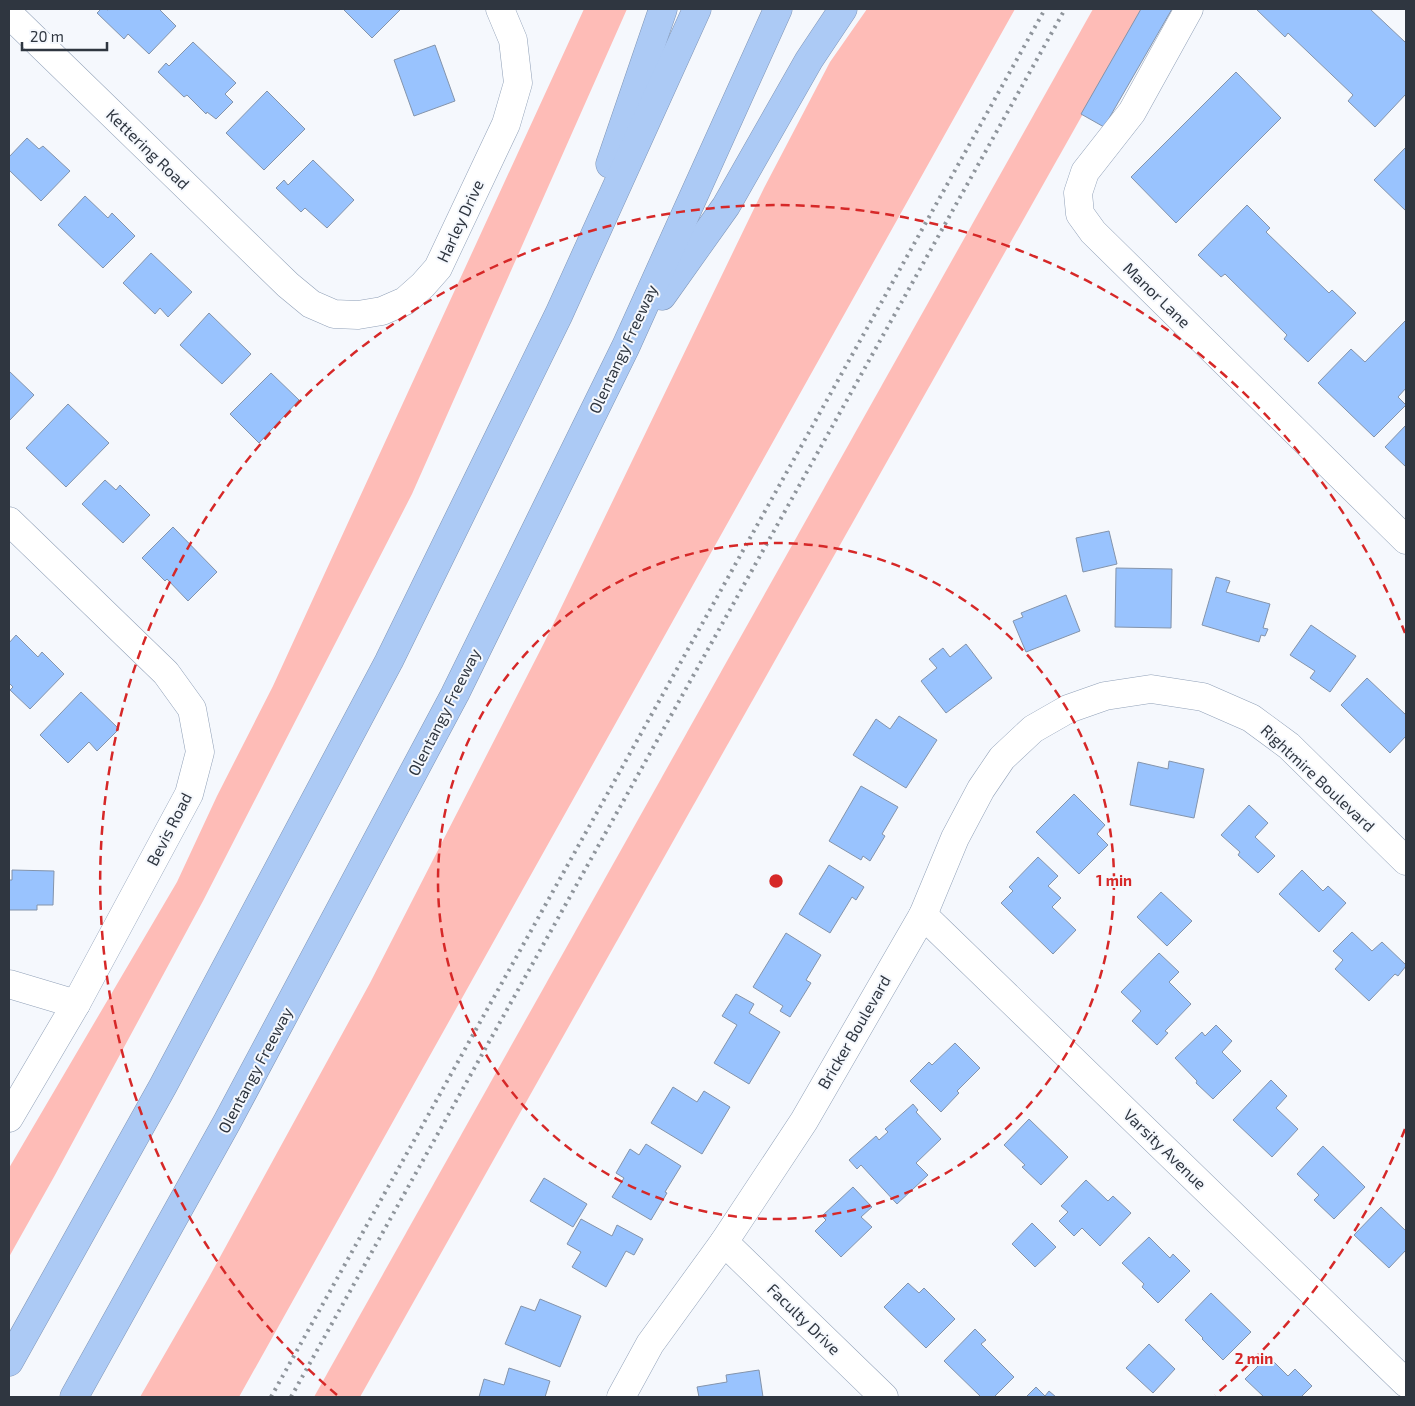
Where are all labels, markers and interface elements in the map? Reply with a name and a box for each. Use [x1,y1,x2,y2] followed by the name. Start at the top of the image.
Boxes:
[22,20,108,52] scale bar
[30,27,64,45] text: 20 m
[103,104,194,193] street label: Kettering Road
[432,177,487,265] street label: Harley Drive
[1120,258,1195,331] street label: Manor Lane
[584,281,661,416] street label: Olentangy Freeway
[403,645,484,779] street label: Olentangy Freeway
[1258,720,1379,835] street label: Rightmire Boulevard
[142,789,195,868] street label: Bevis Road
[1096,871,1132,889] text: 1 min
[767,872,785,890] centre of rings
[813,971,894,1092] street label: Bricker Boulevard
[213,1003,296,1136] street label: Olentangy Freeway
[1120,1104,1211,1193] street label: Varsity Avenue
[764,1279,845,1358] street label: Faculty Drive
[1235,1349,1273,1367] text: 2 min

